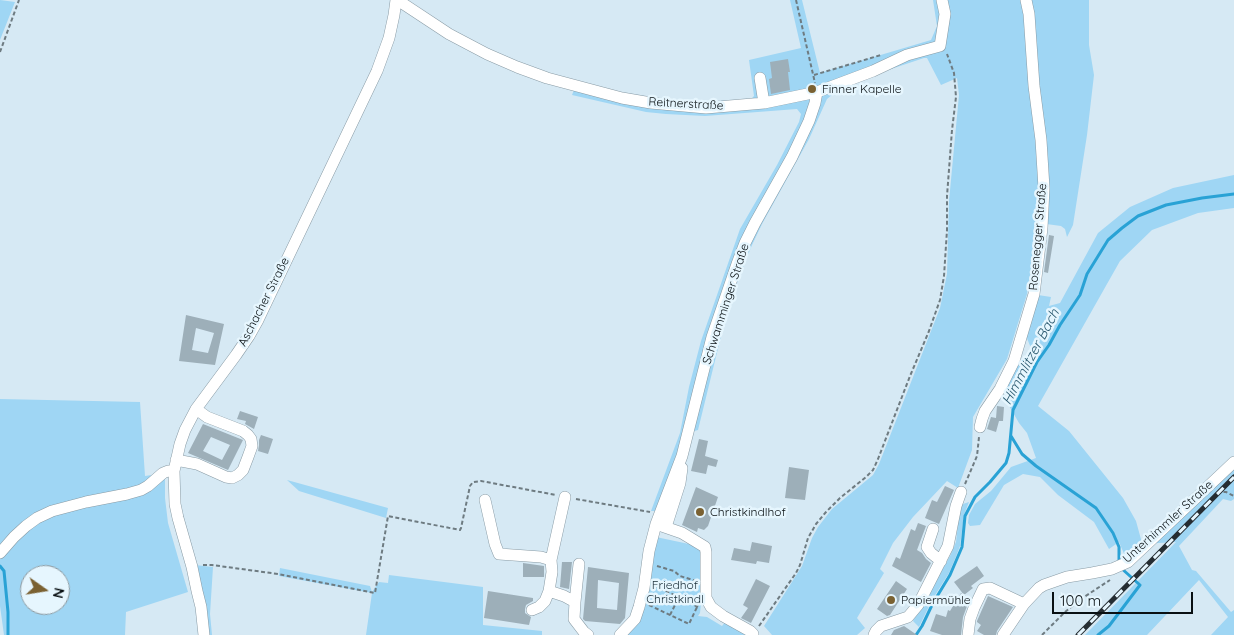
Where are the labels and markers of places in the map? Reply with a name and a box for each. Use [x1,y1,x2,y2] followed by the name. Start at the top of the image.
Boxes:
[822,82,902,96] place label: Finner Kapelle
[806,83,818,95] marker: Finner Kapelle
[710,505,786,519] place label: Christkindlhof
[694,506,706,518] marker: Christkindlhof
[901,593,971,607] place label: Papiermühle
[885,594,897,606] marker: Papiermühle

